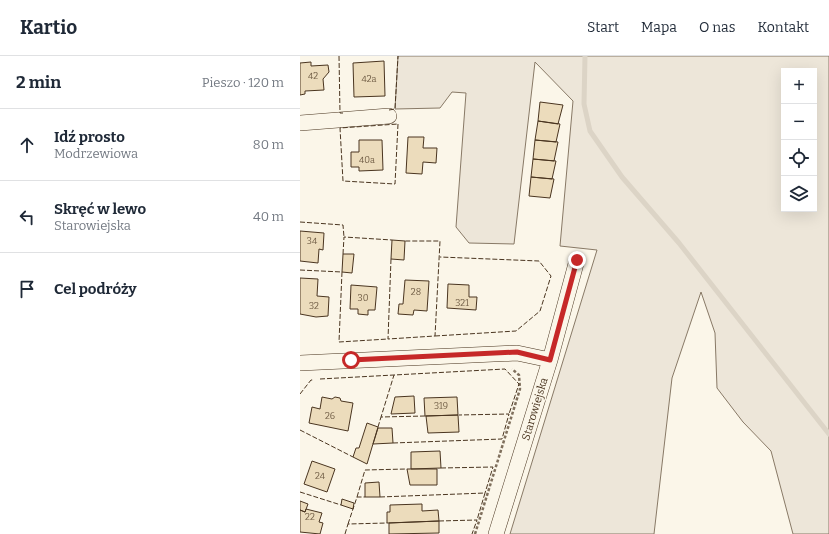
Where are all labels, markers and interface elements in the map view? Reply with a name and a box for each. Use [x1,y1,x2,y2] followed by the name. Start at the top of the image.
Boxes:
[20,16,77,39] text: Kartio
[587,19,619,36] text: Start
[641,19,677,36] text: Mapa
[699,19,735,36] text: O nas
[757,19,809,36] text: Kontakt
[781,68,817,212] map controls
[781,68,817,104] button: +
[308,71,318,81] house number: 42
[16,72,61,93] text: 2 min
[361,74,377,84] house number: 42a
[202,75,284,90] text: Pieszo · 120 m
[781,104,817,140] button: −
[54,128,125,146] text: Idź prosto
[16,134,38,156] icon: ahead
[253,137,284,152] text: 80 m
[781,140,817,176] button: locate
[54,146,138,161] text: Modrzewiowa
[359,155,375,165] house number: 40a
[781,176,817,212] button: layers
[54,200,146,218] text: Skręć w lewo
[16,206,38,228] icon: left
[253,209,284,224] text: 40 m
[54,218,131,233] text: Starowiejska
[307,236,318,246] house number: 34
[568,251,586,269] route end
[16,278,38,300] icon: arrive
[54,280,137,298] text: Cel podróży
[411,287,421,297] house number: 28
[358,293,369,303] house number: 30
[455,298,469,308] house number: 321
[309,301,319,311] house number: 32
[342,351,360,369] route start
[519,376,551,442] street label: Starowiejska
[434,401,448,411] house number: 319
[325,411,335,421] house number: 26
[315,471,326,481] house number: 24
[305,512,315,522] house number: 22

